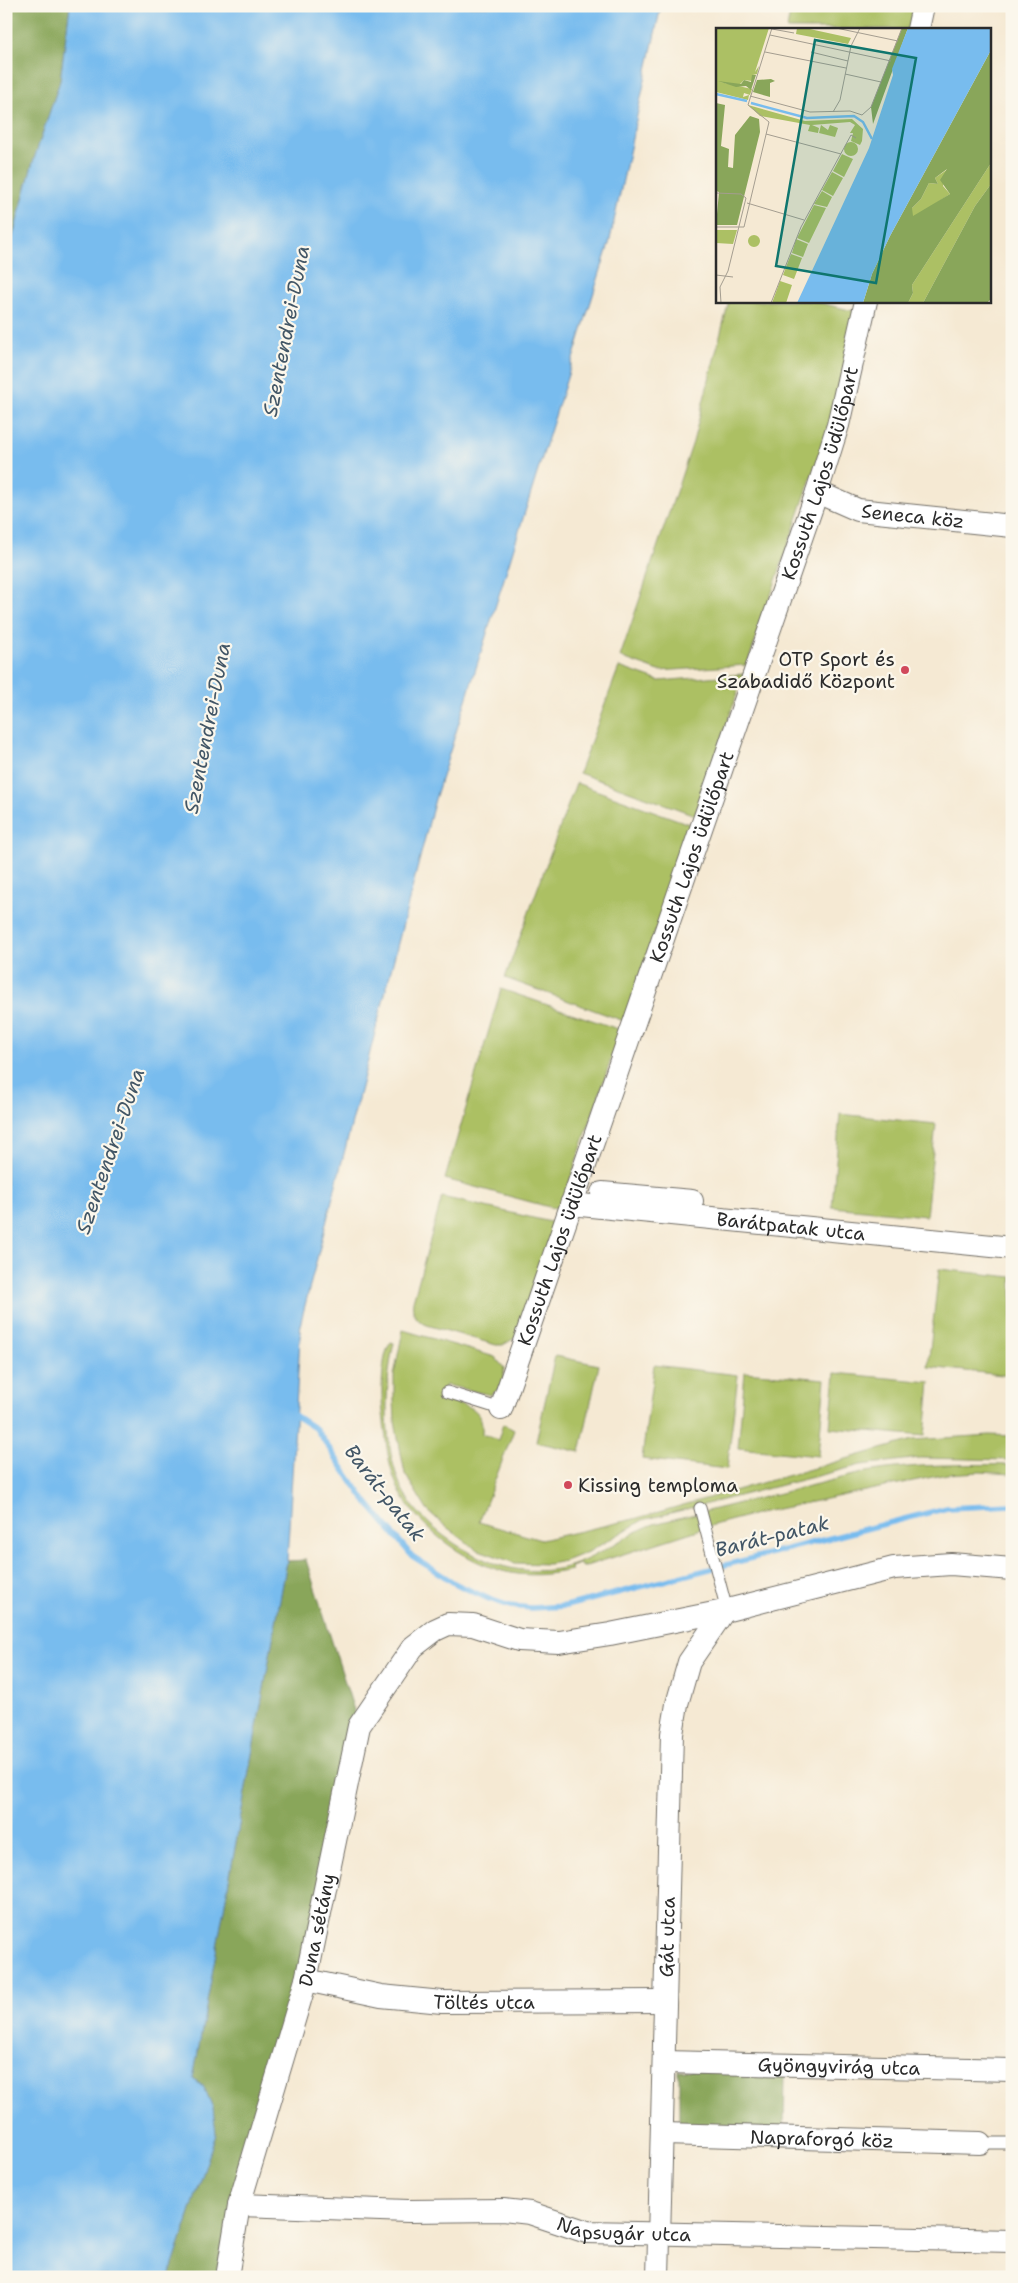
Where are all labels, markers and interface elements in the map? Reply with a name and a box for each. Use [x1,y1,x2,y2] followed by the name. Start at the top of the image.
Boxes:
[716,28,990,302] inset map
[257,243,315,419] water label: Szentendrei-Duna
[776,364,864,583] street label: Kossuth Lajos üdülőpart
[860,498,966,534] street label: Seneca köz
[178,640,236,816] water label: Szentendrei-Duna
[717,647,895,694] place label: OTP Sport és Szabadidő Központ
[899,664,911,676] marker: OTP Sport és Szabadidő Központ
[644,748,740,966] street label: Kossuth Lajos üdülőpart
[69,1065,151,1237] water label: Szentendrei-Duna
[512,1131,608,1349] street label: Kossuth Lajos üdülőpart
[715,1207,866,1246] street label: Barátpatak utca
[339,1439,432,1547] water label: Barát-patak
[578,1473,738,1498] place label: Kissing temploma
[562,1479,574,1491] marker: Kissing temploma
[712,1509,832,1563] water label: Barát-patak
[293,1871,341,1990] street label: Duna sétány
[654,1896,681,1978] street label: Gát utca
[432,1989,535,2015] street label: Töltés utca
[757,2052,921,2081] street label: Gyöngyvirág utca
[750,2124,894,2154] street label: Napraforgó köz
[554,2211,691,2247] street label: Napsugár utca

